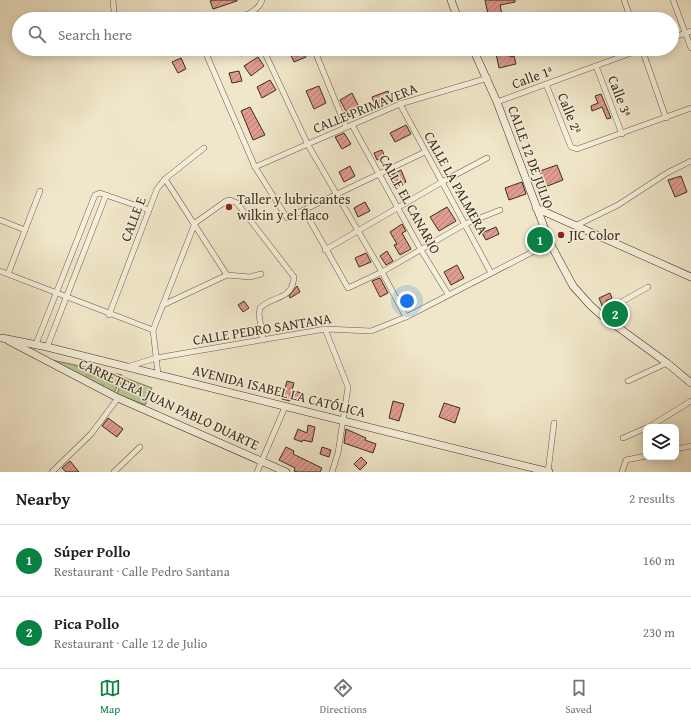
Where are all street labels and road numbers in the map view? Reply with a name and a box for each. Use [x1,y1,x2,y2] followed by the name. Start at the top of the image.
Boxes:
[509,60,556,94] street label: Calle 1ª
[603,73,637,120] street label: Calle 3ª
[310,78,421,138] street label: CALLE PRIMAVERA
[553,90,587,137] street label: Calle 2ª
[503,103,559,211] street label: CALLE 12 DE JULIO
[419,128,493,239] street label: CALLE LA PALMERA
[374,151,446,257] street label: CALLE EL CANARIO
[115,194,151,244] street label: CALLE E
[191,308,333,350] street label: CALLE PEDRO SANTANA
[76,353,262,455] street label: CARRETERA JUAN PABLO DUARTE
[190,360,368,422] street label: AVENIDA ISABEL LA CATÓLICA

